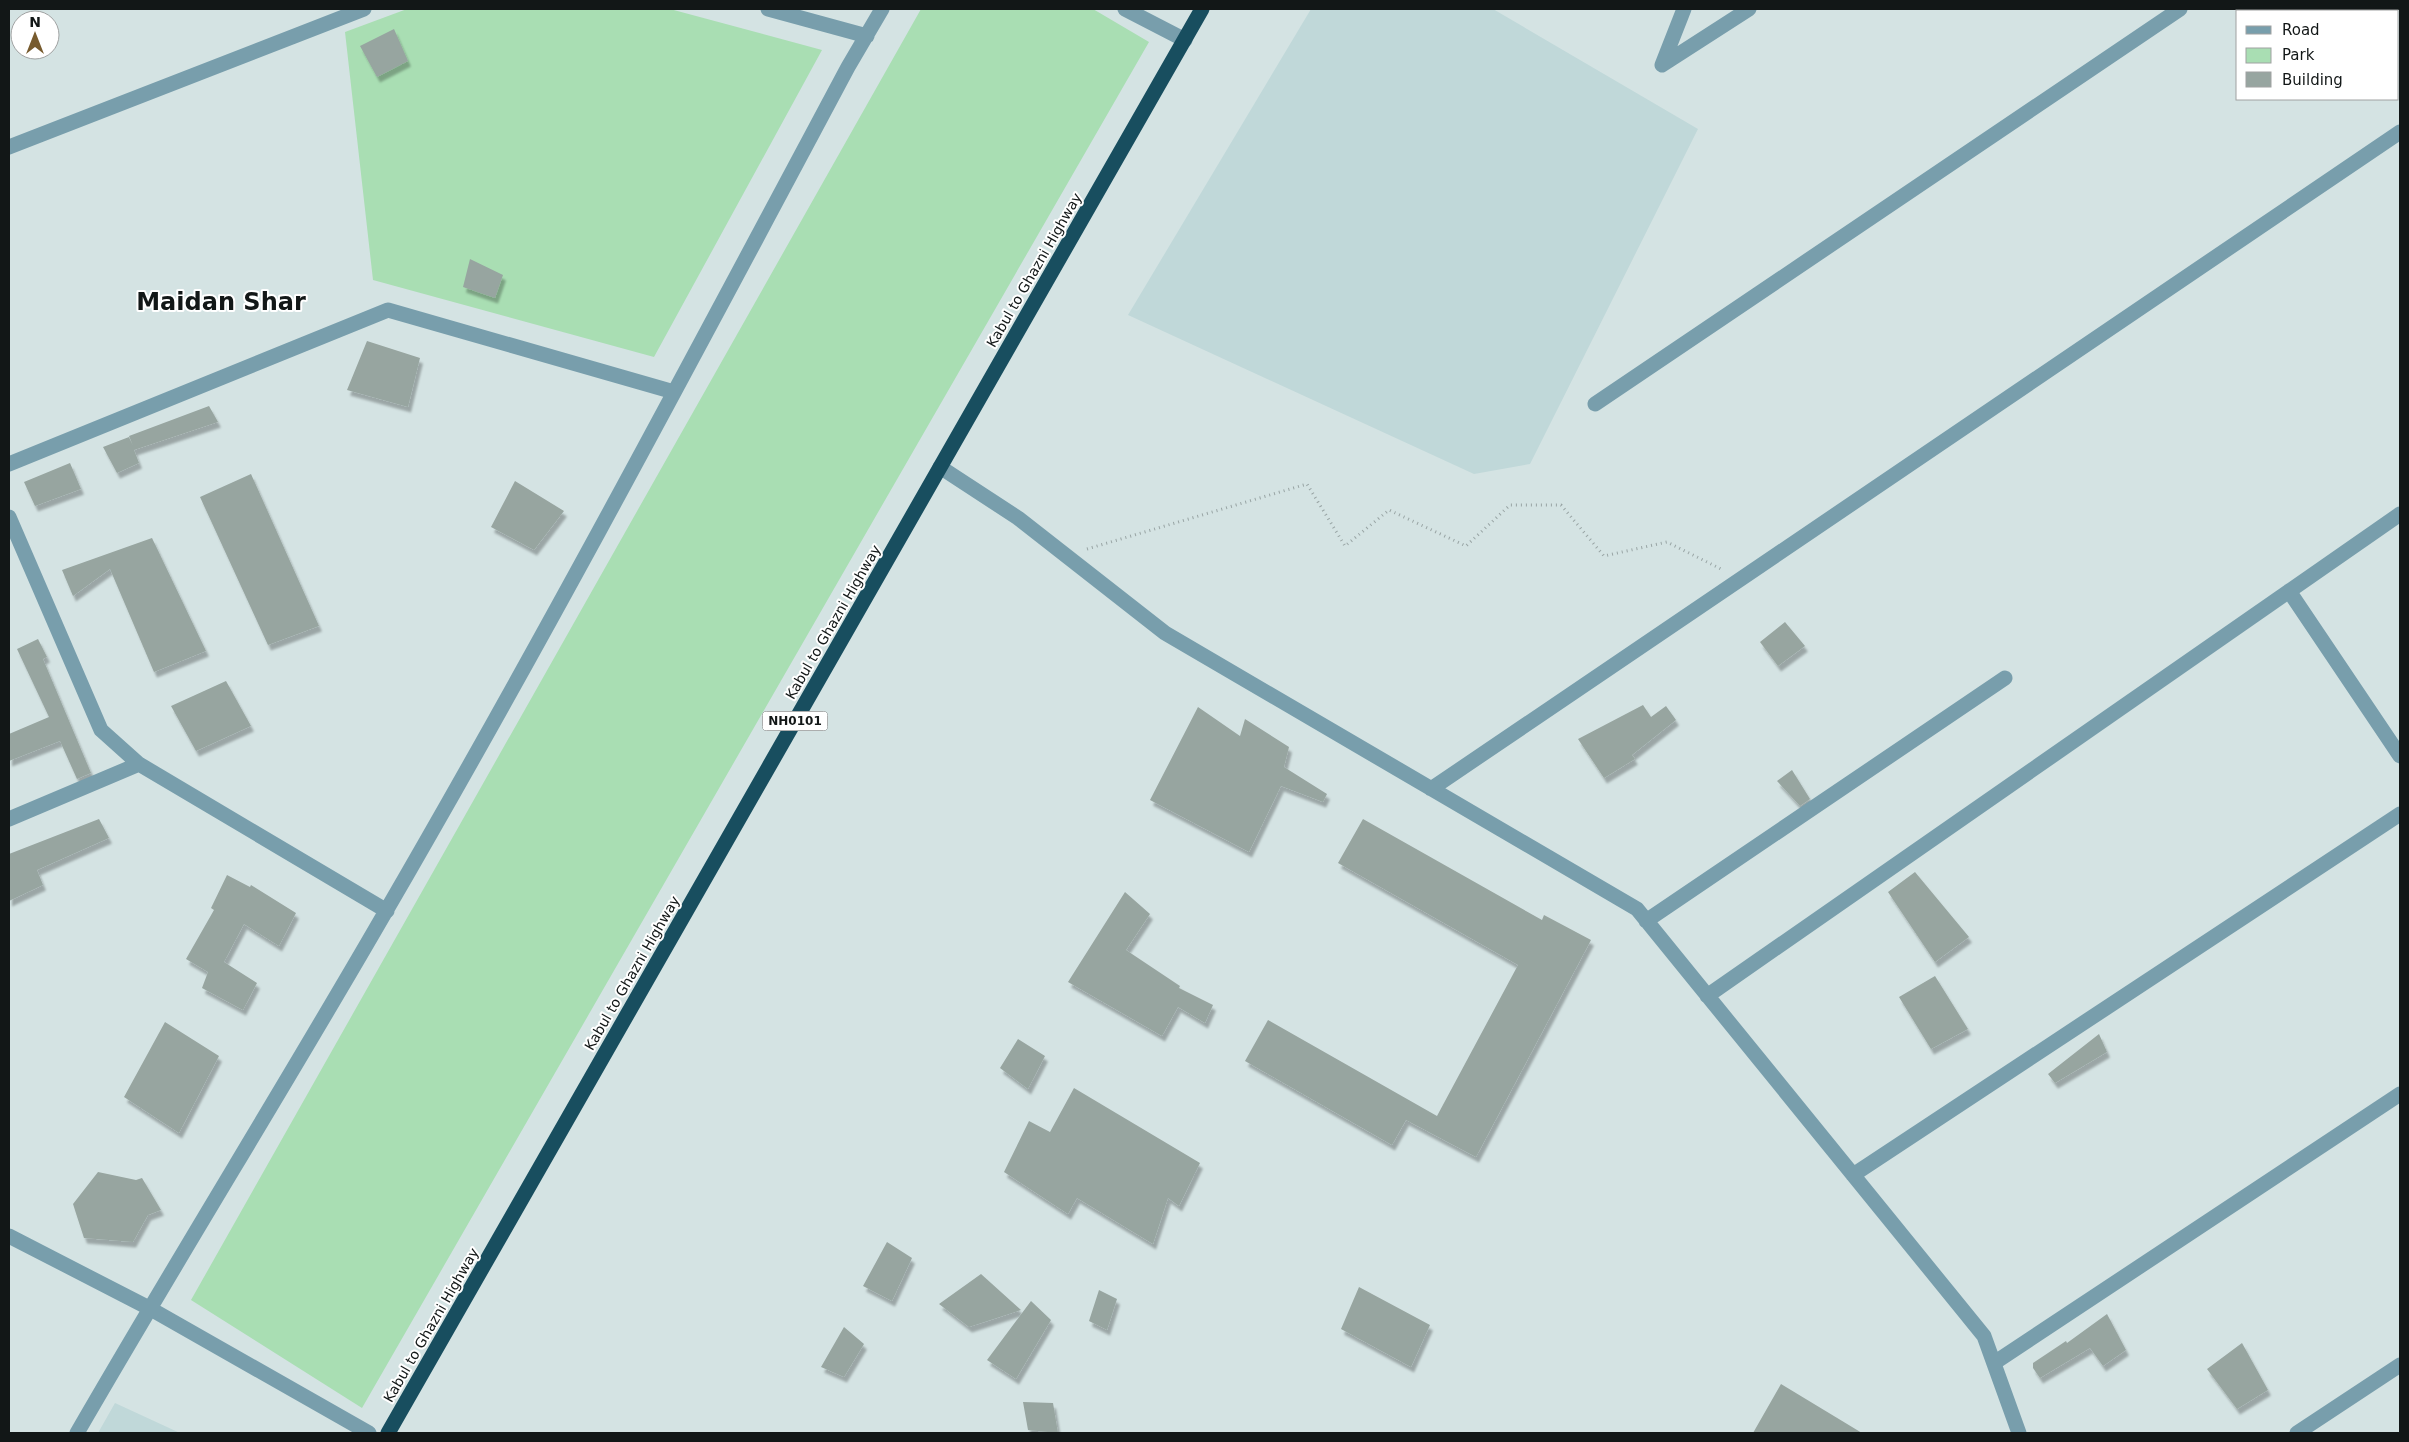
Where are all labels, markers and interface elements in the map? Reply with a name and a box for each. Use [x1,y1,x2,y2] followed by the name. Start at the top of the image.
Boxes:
[10,10,60,60] north arrow
[2236,10,2399,100] legend
[29,14,41,30] text: N
[2282,21,2320,39] text: Road
[2282,46,2315,64] text: Park
[2282,71,2343,89] text: Building
[983,190,1085,350] street label: Kabul to Ghazni Highway
[136,288,306,316] district label: Maidan Shar
[782,542,884,702] street label: Kabul to Ghazni Highway
[762,711,828,730] road number: NH0101
[581,893,683,1053] street label: Kabul to Ghazni Highway
[380,1245,482,1405] street label: Kabul to Ghazni Highway

